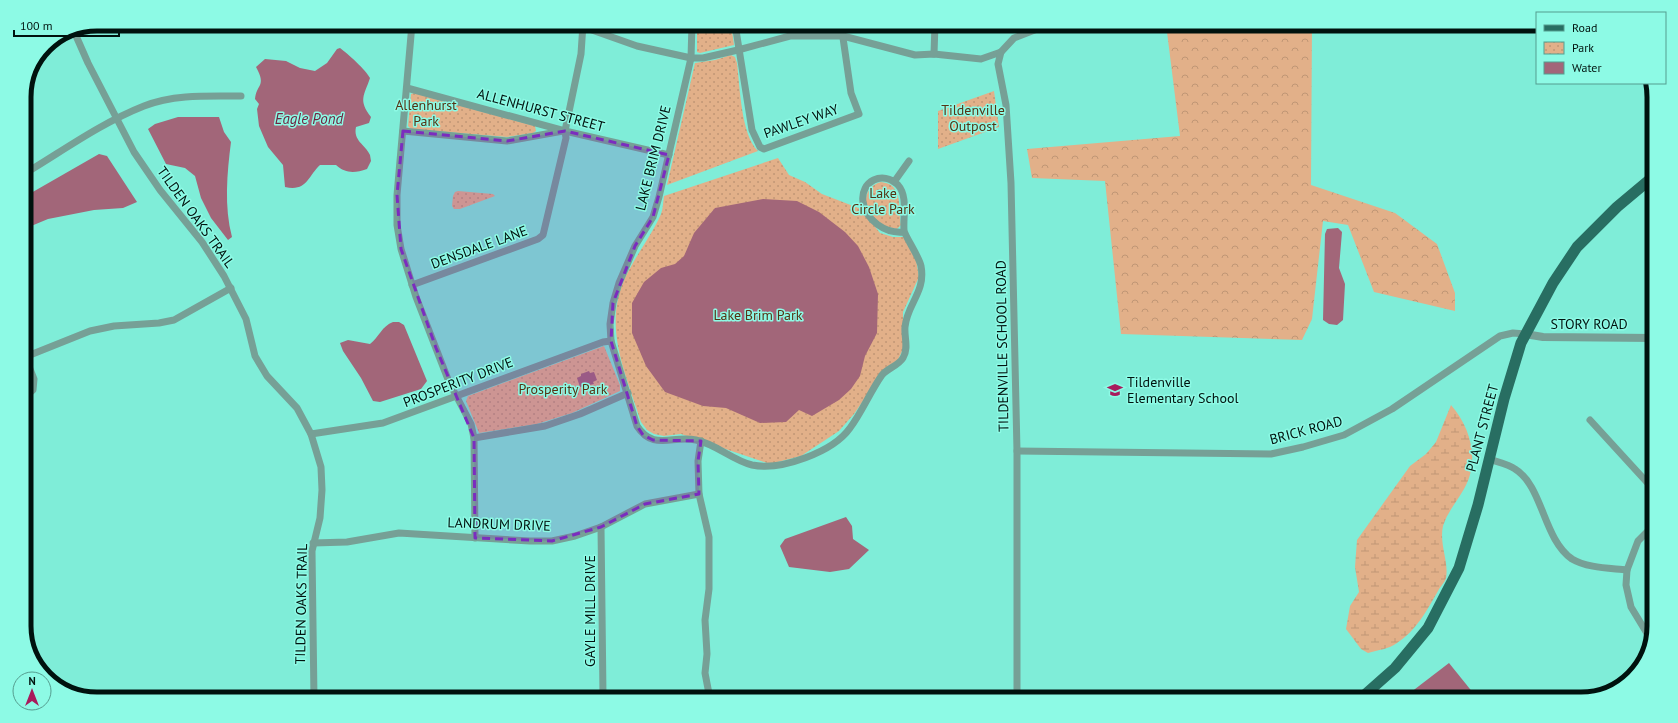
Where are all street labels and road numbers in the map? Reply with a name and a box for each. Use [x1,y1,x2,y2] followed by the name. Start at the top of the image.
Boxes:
[475,84,607,136] street label: ALLENHURST STREET
[761,100,841,142] street label: PAWLEY WAY
[631,104,675,212] street label: LAKE BRIM DRIVE
[153,163,239,271] street label: TILDEN OAKS TRAIL
[428,221,530,273] street label: DENSDALE LANE
[992,260,1012,432] street label: TILDENVILLE SCHOOL ROAD
[1550,315,1628,333] street label: STORY ROAD
[401,353,515,411] street label: PROSPERITY DRIVE
[1462,382,1502,474] street label: PLANT STREET
[1268,412,1344,448] street label: BRICK ROAD
[447,513,551,535] street label: LANDRUM DRIVE
[291,543,311,665] street label: TILDEN OAKS TRAIL
[581,555,599,667] street label: GAYLE MILL DRIVE

